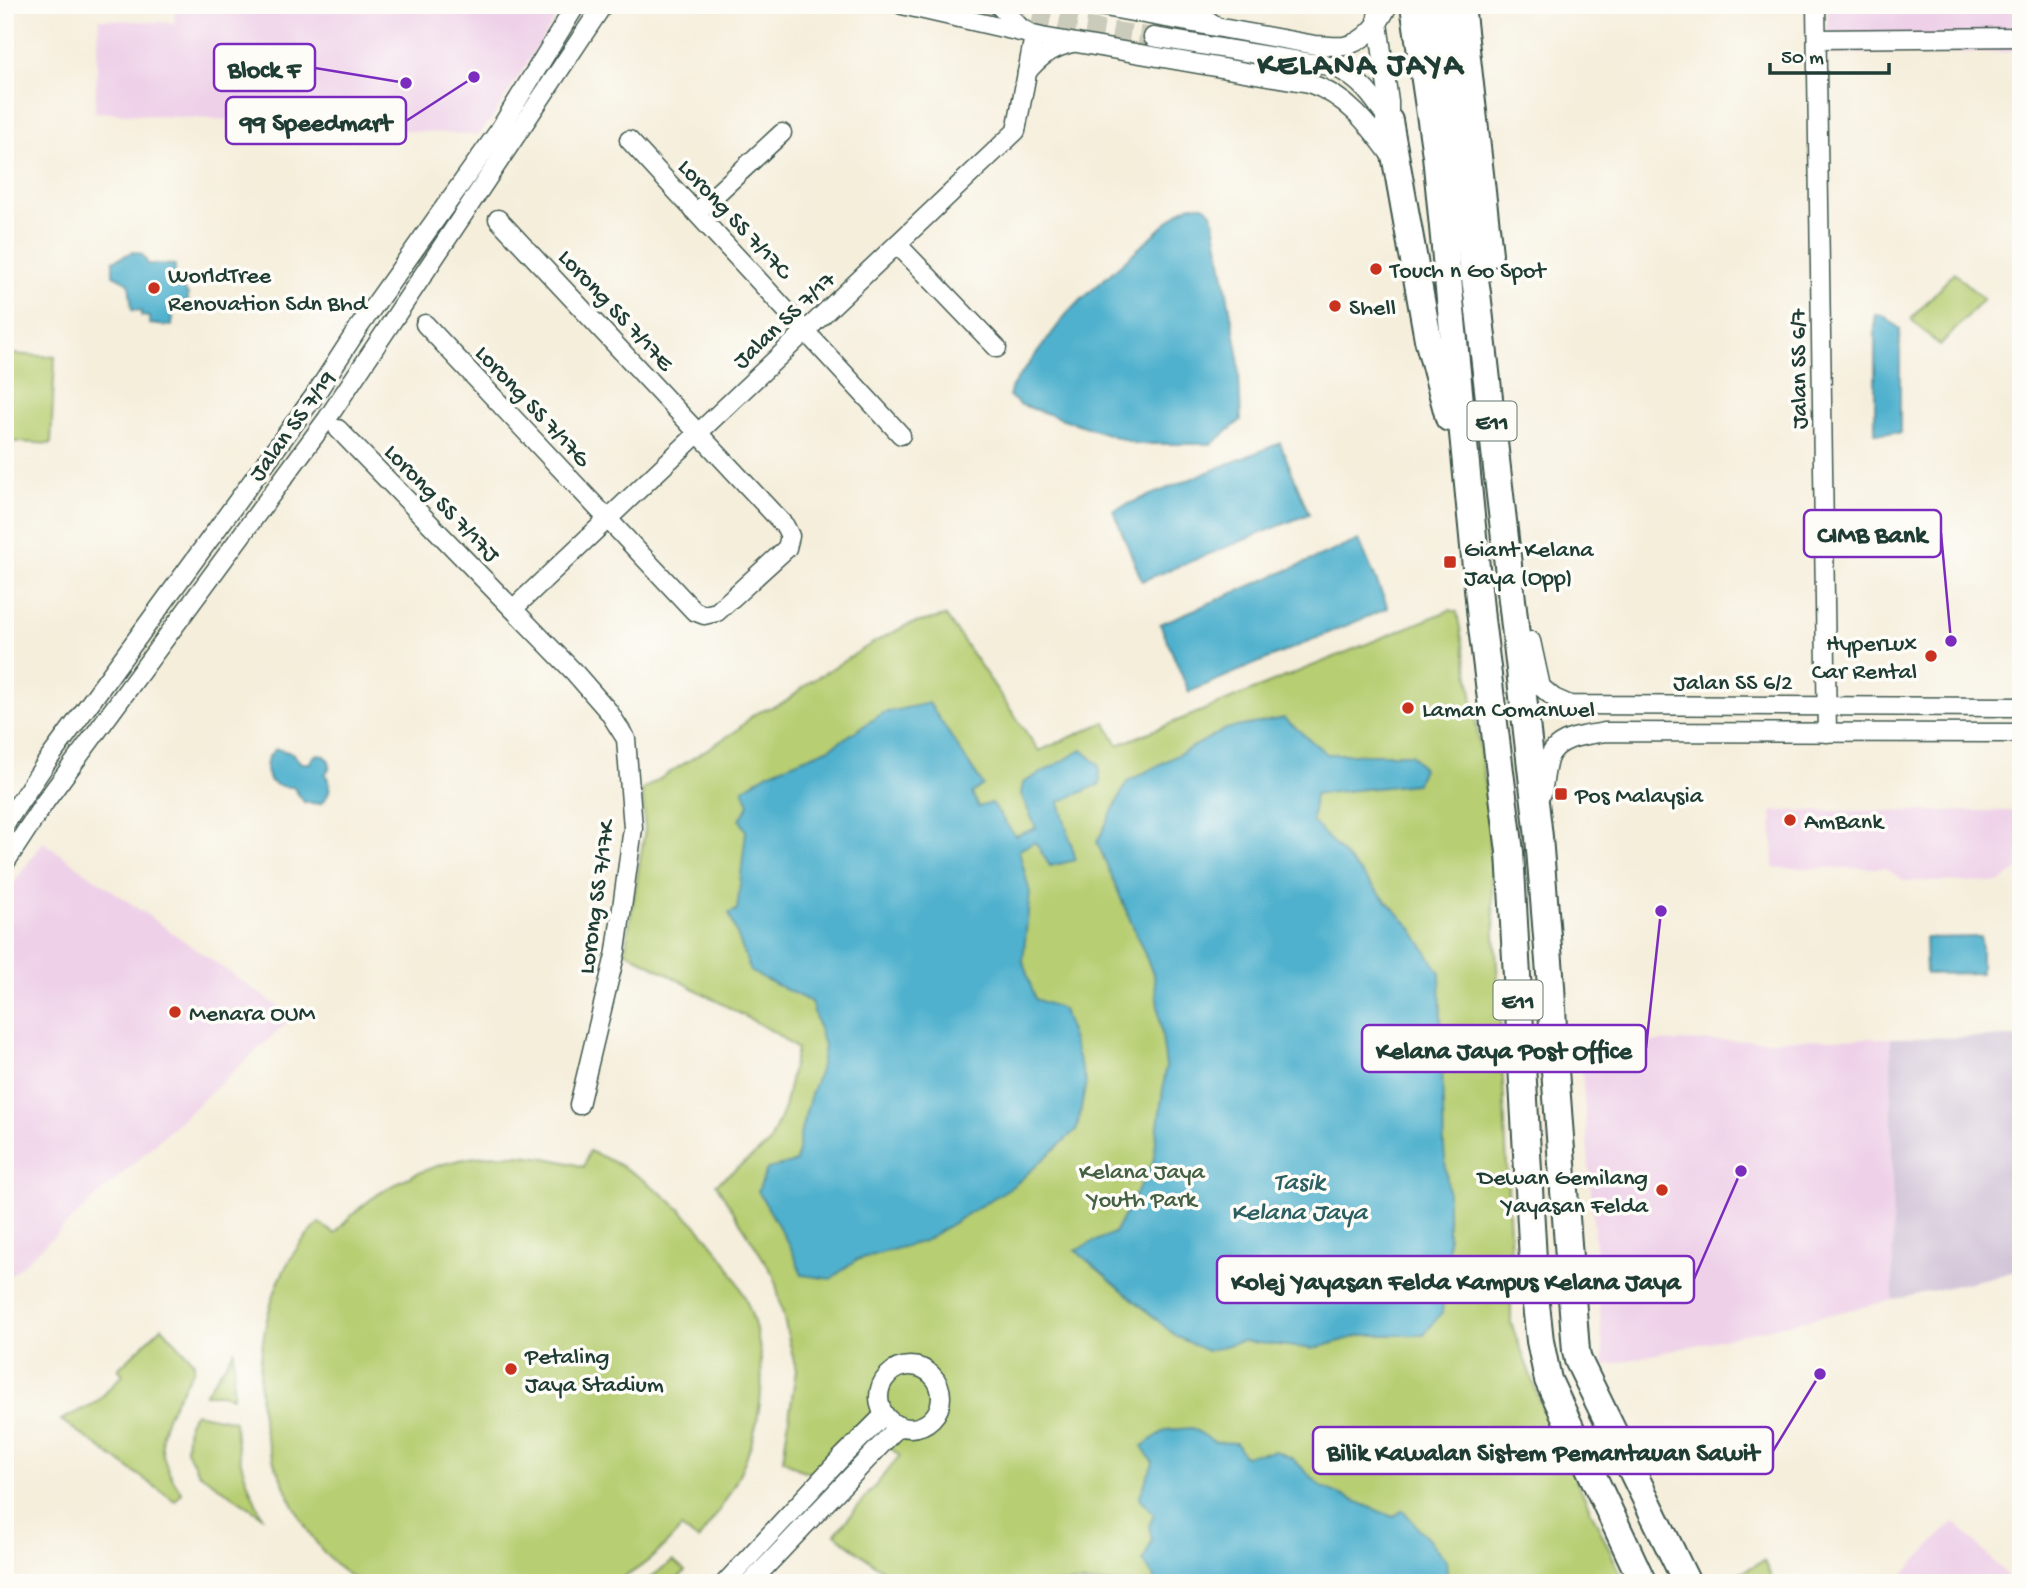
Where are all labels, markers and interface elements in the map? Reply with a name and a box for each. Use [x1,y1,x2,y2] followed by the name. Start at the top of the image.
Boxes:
[1770,32,1890,76] scale bar
[214,44,315,91] callout: Block F
[1781,47,1824,72] text: 50 m
[1256,48,1465,86] district label: KELANA JAYA
[227,57,302,88] text: Block F
[226,97,406,144] callout: 99 Speedmart
[238,110,394,141] text: 99 Speedmart
[670,154,798,288] street label: Lorong SS 7/17C
[551,244,679,379] street label: Lorong SS 7/17E
[1388,258,1547,287] place label: Touch n Go Spot
[1368,261,1384,277] marker: Touch n Go Spot
[168,263,369,320] place label: WorldTree Renovation Sdn Bhd
[728,266,843,377] street label: Jalan SS 7/17
[146,280,162,296] marker: WorldTree Renovation Sdn Bhd
[1349,295,1396,324] place label: Shell
[1327,298,1343,314] marker: Shell
[1785,308,1816,429] street label: Jalan SS 6/7
[467,340,596,475] street label: Lorong SS 7/17G
[244,366,344,488] street label: Jalan SS 7/19
[1468,402,1516,440] road number: E11
[377,439,505,571] street label: Lorong SS 7/17J
[1804,510,1941,557] callout: CIMB Bank
[1817,522,1930,553] text: CIMB Bank
[1464,537,1594,594] place label: Giant Kelana Jaya (Opp)
[1442,554,1458,570] marker: Giant Kelana Jaya (Opp)
[1812,631,1917,688] place label: HyperLux Car Rental
[1923,648,1939,664] marker: HyperLux Car Rental
[1673,670,1793,699] street label: Jalan SS 6/2
[1422,697,1595,726] place label: Laman Comanwel
[1400,700,1416,716] marker: Laman Comanwel
[1574,783,1704,812] place label: Pos Malaysia
[1553,786,1569,802] marker: Pos Malaysia
[1804,809,1885,838] place label: AmBank
[1782,812,1798,828] marker: AmBank
[573,816,624,976] street label: Lorong SS 7/17K
[1494,981,1542,1020] road number: E11
[189,1001,316,1030] place label: Menara OUM
[167,1004,183,1020] marker: Menara OUM
[1362,1025,1646,1072] callout: Kelana Jaya Post Office
[1375,1038,1634,1069] text: Kelana Jaya Post Office
[1079,1159,1206,1216] park label: Kelana Jaya Youth Park
[1476,1165,1649,1222] place label: Dewan Gemilang Yayasan Felda
[1231,1169,1369,1230] water label: Tasik Kelana Jaya
[1654,1182,1670,1198] marker: Dewan Gemilang Yayasan Felda
[1217,1256,1694,1303] callout: Kolej Yayasan Felda Kampus Kelana Jaya
[1230,1269,1682,1300] text: Kolej Yayasan Felda Kampus Kelana Jaya
[524,1344,664,1401] place label: Petaling Jaya Stadium
[503,1361,519,1377] marker: Petaling Jaya Stadium
[1313,1427,1773,1474] callout: Bilik Kawalan Sistem Pemantauan Sawit
[1326,1440,1761,1471] text: Bilik Kawalan Sistem Pemantauan Sawit

